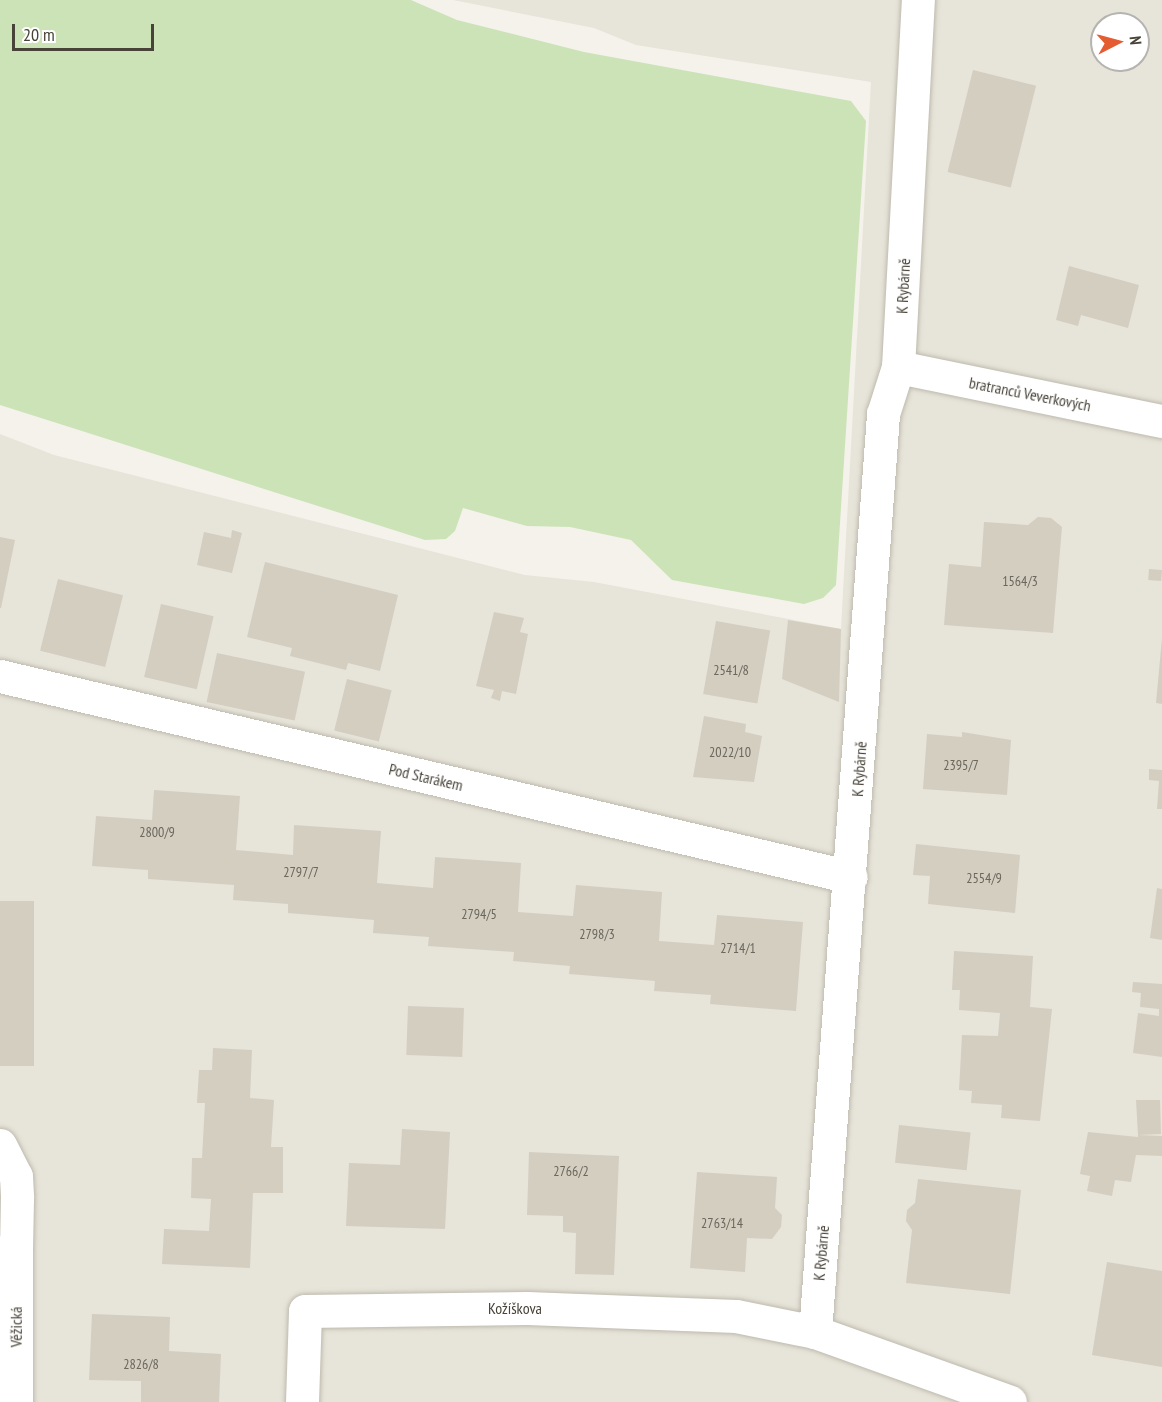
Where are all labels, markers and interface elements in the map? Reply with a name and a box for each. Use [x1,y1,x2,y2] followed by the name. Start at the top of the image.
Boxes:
[15,12,158,50] scale bar
[1090,12,1150,72] north arrow
[23,23,55,46] text: 20 m
[1126,35,1146,46] text: N
[892,258,914,314] street label: K Rybárně
[967,373,1093,415] street label: bratranců Veverkových
[1002,573,1038,589] house number: 1564/3
[713,662,749,678] house number: 2541/8
[847,740,871,798] street label: K Rybárně
[709,744,751,760] house number: 2022/10
[943,757,979,773] house number: 2395/7
[387,759,465,795] street label: Pod Starákem
[139,824,175,840] house number: 2800/9
[283,864,319,880] house number: 2797/7
[966,870,1002,886] house number: 2554/9
[461,906,497,922] house number: 2794/5
[579,926,615,942] house number: 2798/3
[720,940,756,956] house number: 2714/1
[553,1163,589,1179] house number: 2766/2
[701,1215,743,1231] house number: 2763/14
[809,1224,833,1282] street label: K Rybárně
[488,1298,542,1318] street label: Kožíškova
[6,1307,26,1347] street label: Věžická
[123,1356,159,1372] house number: 2826/8

